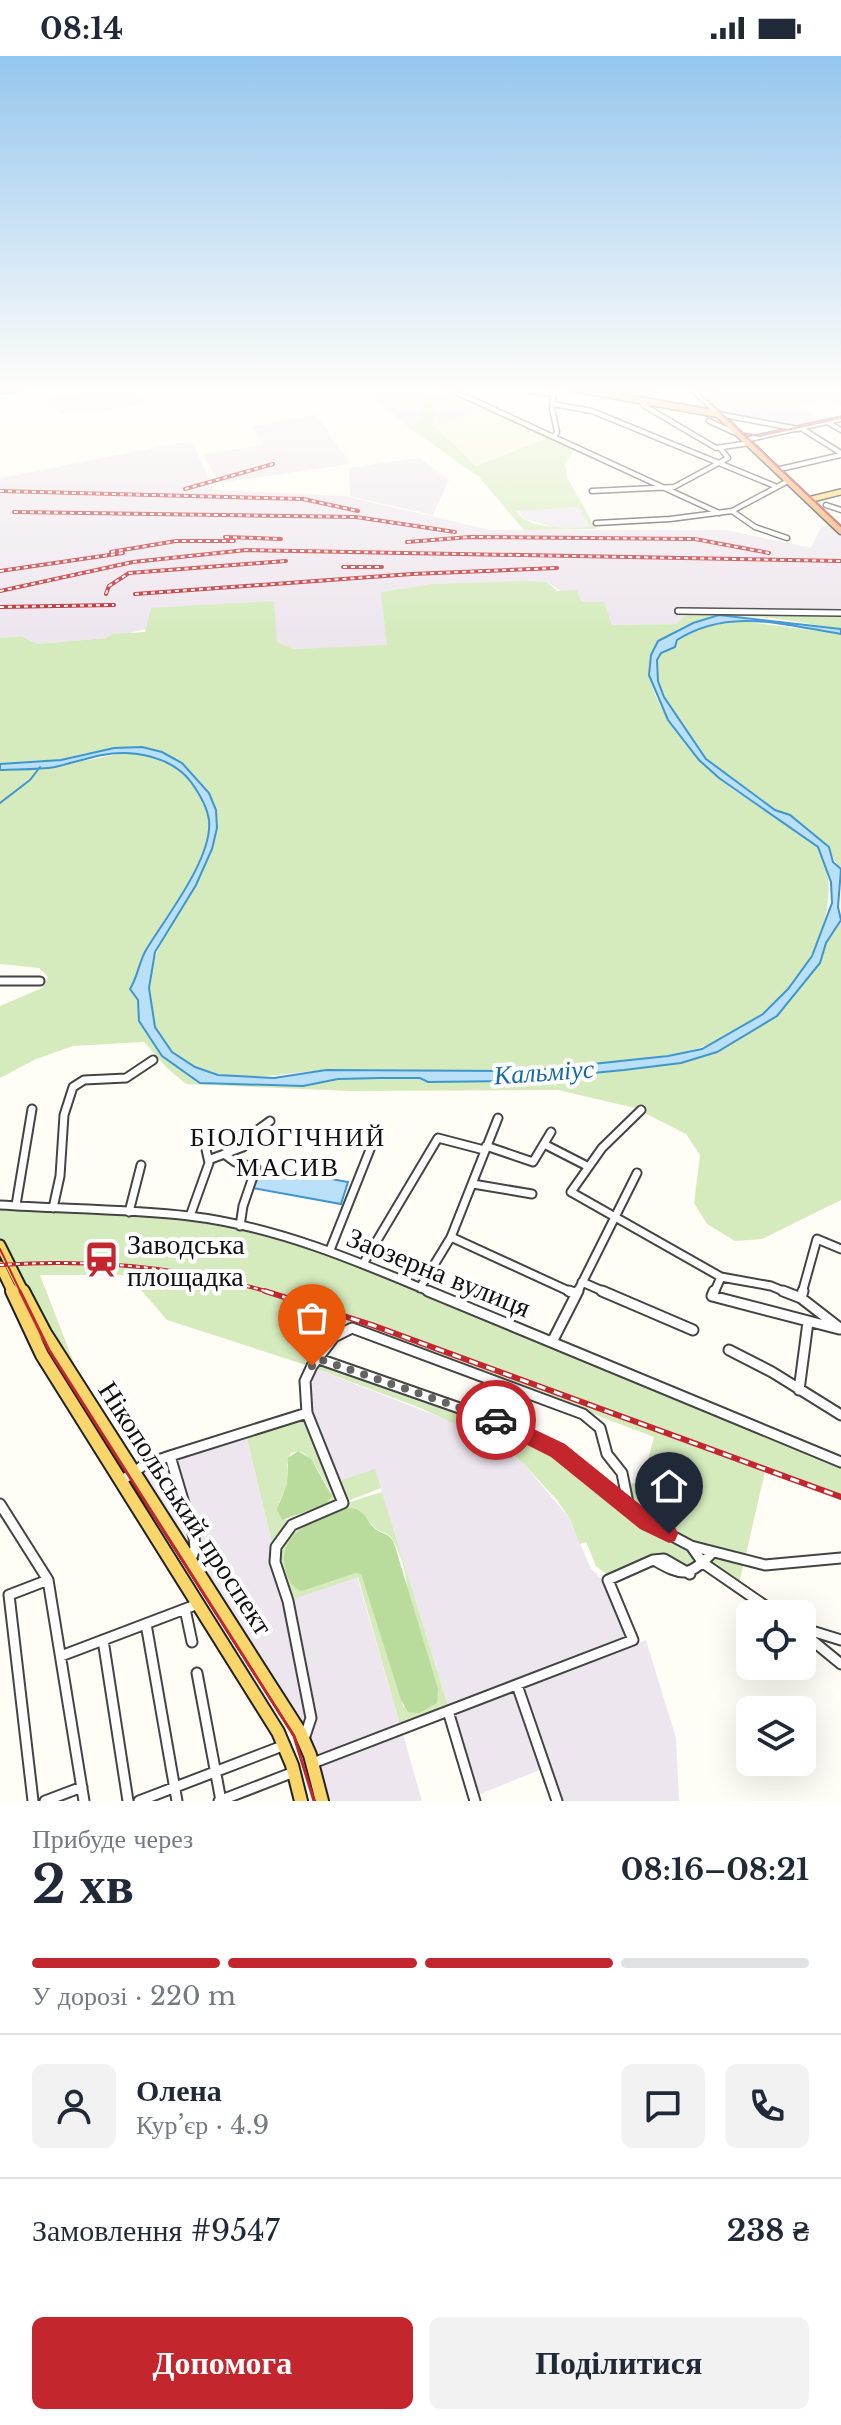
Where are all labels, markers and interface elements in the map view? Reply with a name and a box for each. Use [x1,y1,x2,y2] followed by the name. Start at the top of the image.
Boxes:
[40,10,123,47] text: 08:14
[492,1053,596,1092] water label: Кальміус
[190,1121,386,1183] district label: БІОЛОГІЧНИЙ МАСИВ
[342,1220,536,1325] street label: Заозерна вулиця
[127,1227,245,1294] place label: Заводська площадка
[82,1241,120,1279] station icon: Заводська площадка
[278,1284,346,1366] pin
[290,1296,334,1340] icon: bag
[90,1375,281,1642] street label: Нікопольський проспект
[456,1380,536,1460] courier
[474,1398,518,1442] icon: car
[635,1452,703,1534] pin
[647,1464,691,1508] icon: home
[736,1600,816,1776] map controls
[736,1600,816,1680] button: locate
[736,1696,816,1776] button: layers
[32,1823,193,1855] text: Прибуде через
[621,1851,809,1888] text: 08:16–08:21
[32,1853,134,1917] text: 2 хв
[32,1980,236,2012] text: У дорозі · 220 m
[32,2064,116,2148] button: person
[621,2064,705,2148] button: chat
[725,2064,809,2148] button: phone
[136,2072,222,2109] text: Олена
[136,2109,269,2141] text: Кур’єр · 4.9
[32,2212,280,2249] text: Замовлення #9547
[727,2212,809,2249] text: 238 ₴
[32,2317,413,2409] button: Допомога
[429,2317,809,2409] button: Поділитися

